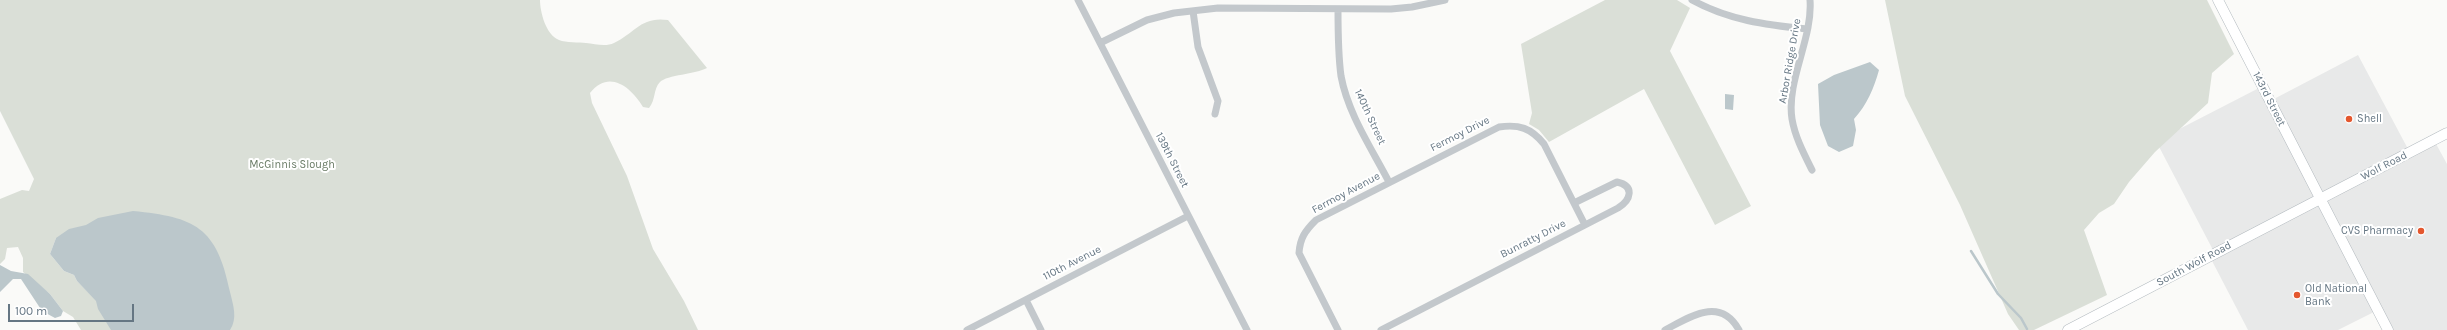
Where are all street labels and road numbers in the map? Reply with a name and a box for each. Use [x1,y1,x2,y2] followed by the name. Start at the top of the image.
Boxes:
[1776,17,1804,105] street label: Arbor Ridge Drive
[2250,69,2288,129] street label: 143rd Street
[1351,87,1389,147] street label: 140th Street
[1428,113,1492,155] street label: Fermoy Drive
[1152,130,1192,190] street label: 139th Street
[2359,149,2409,183] street label: Wolf Road
[1310,169,1382,217] street label: Fermoy Avenue
[1498,217,1568,261] street label: Bunratty Drive
[2154,239,2234,289] street label: South Wolf Road
[1041,243,1103,283] street label: 110th Avenue

